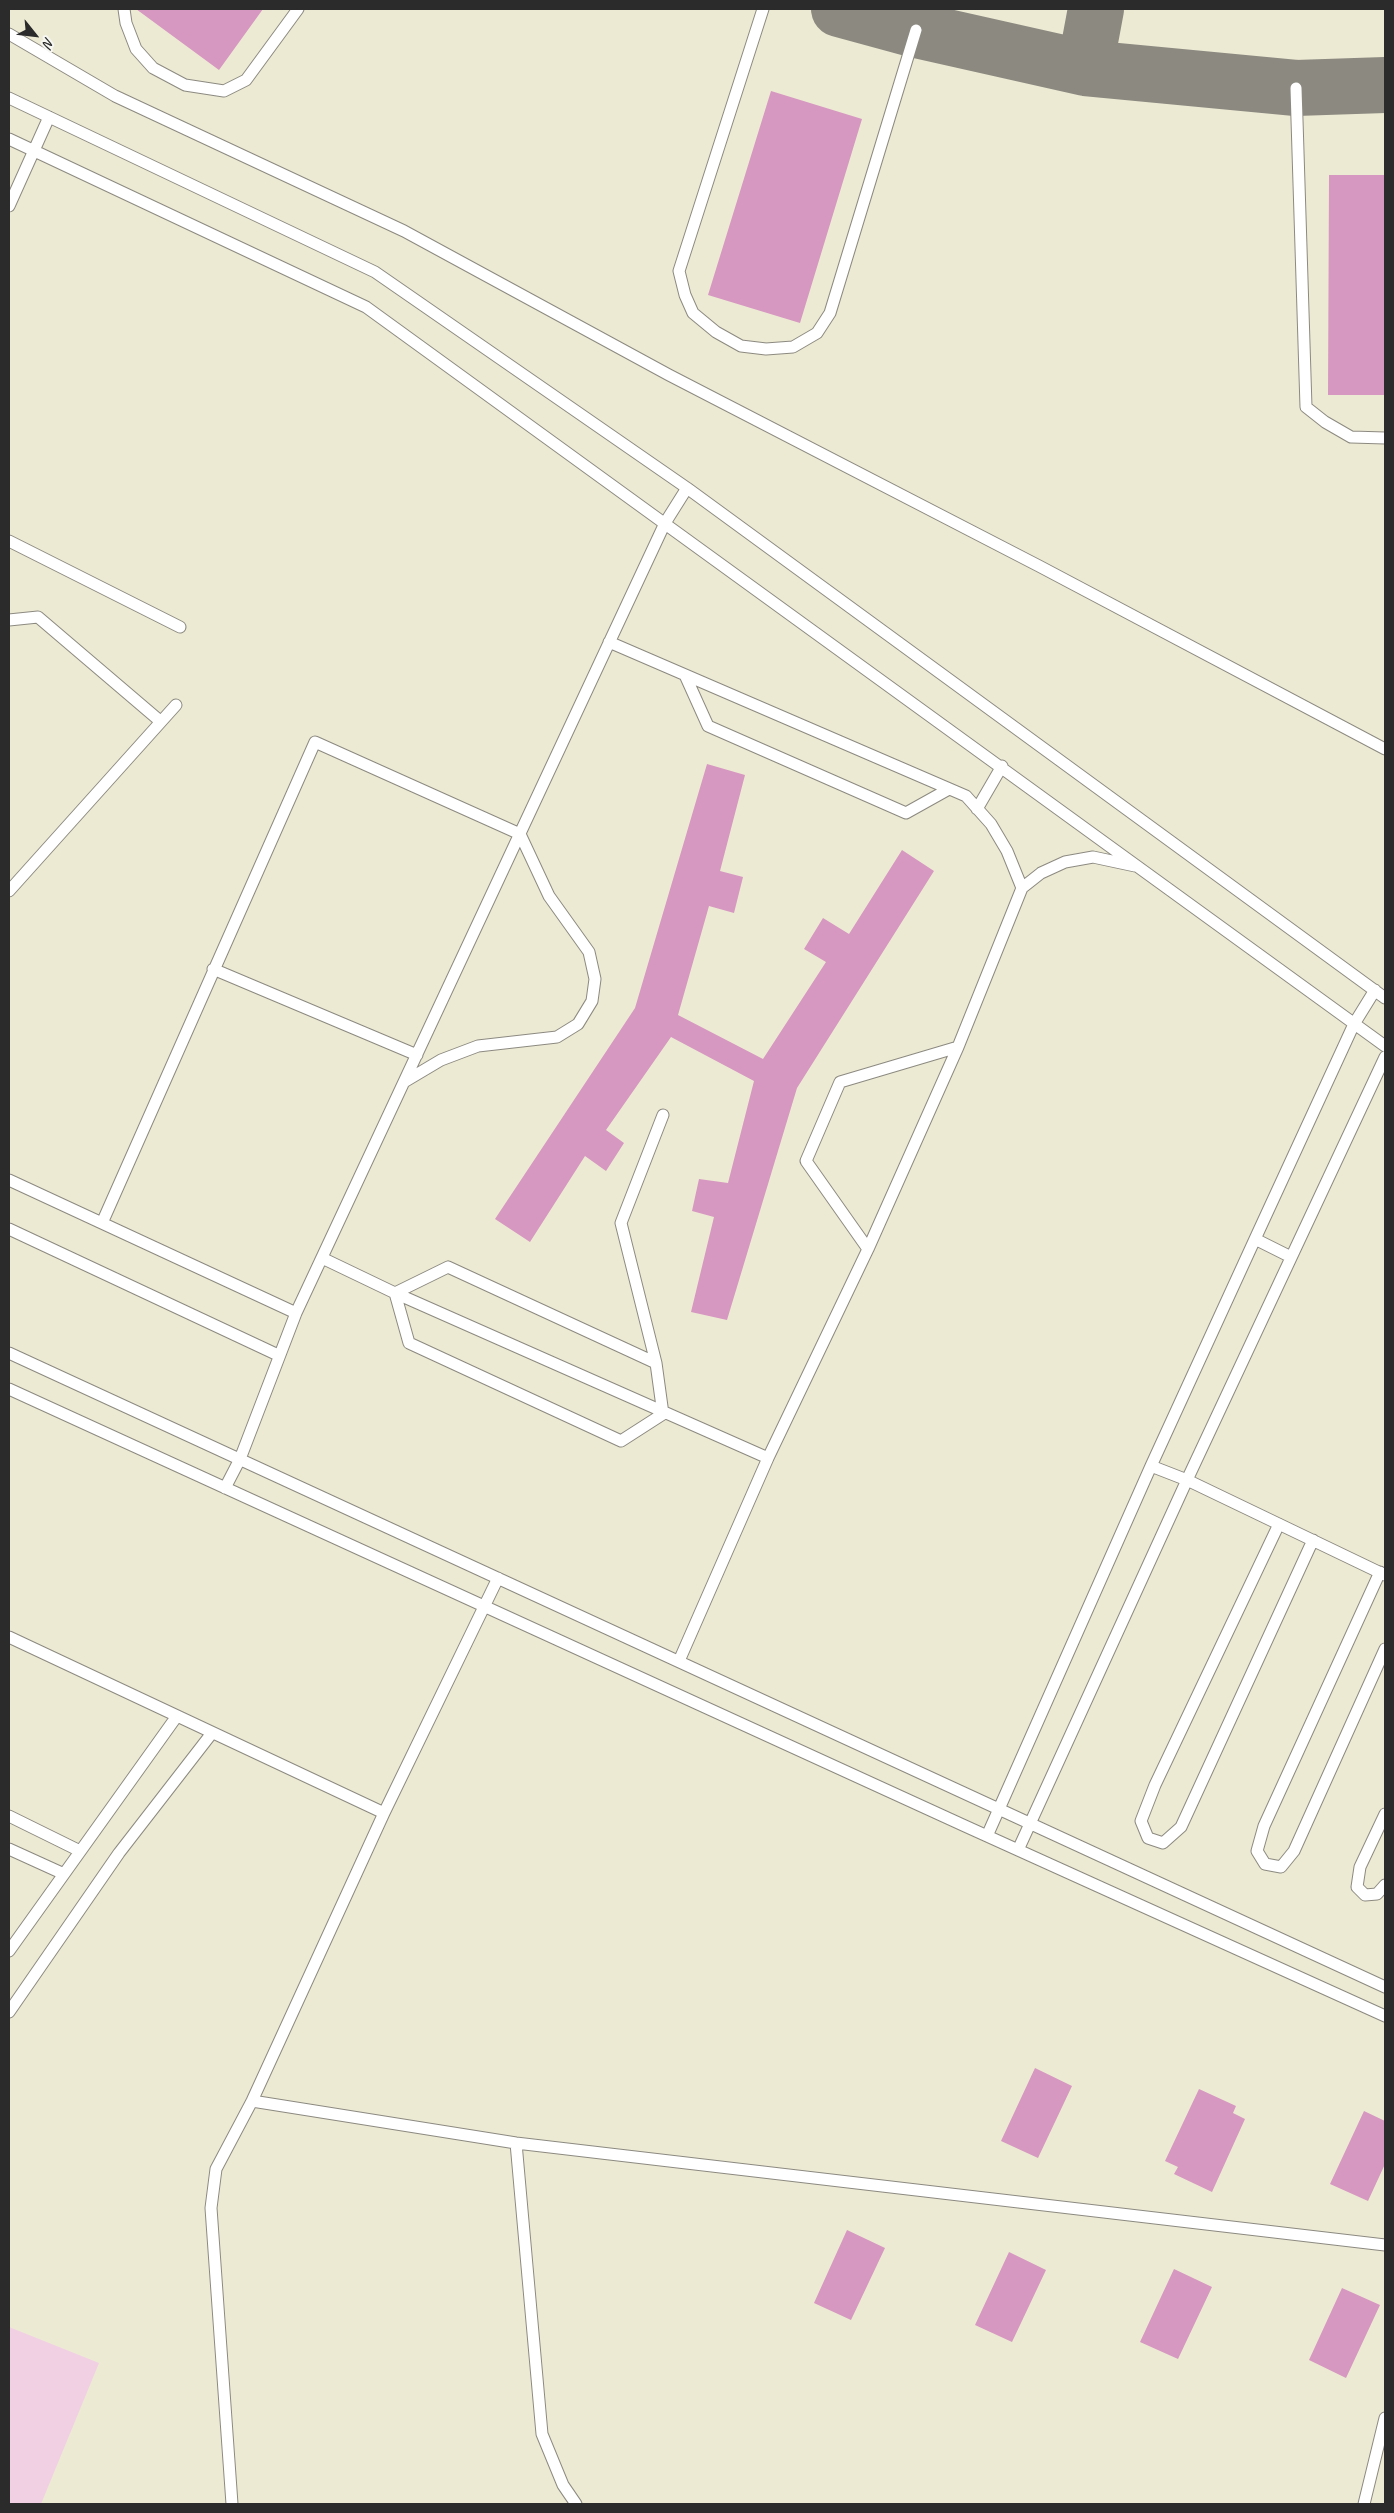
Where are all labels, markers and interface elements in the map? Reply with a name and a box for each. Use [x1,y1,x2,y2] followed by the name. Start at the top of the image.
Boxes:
[10,10,60,60] north arrow
[39,35,58,50] text: N

